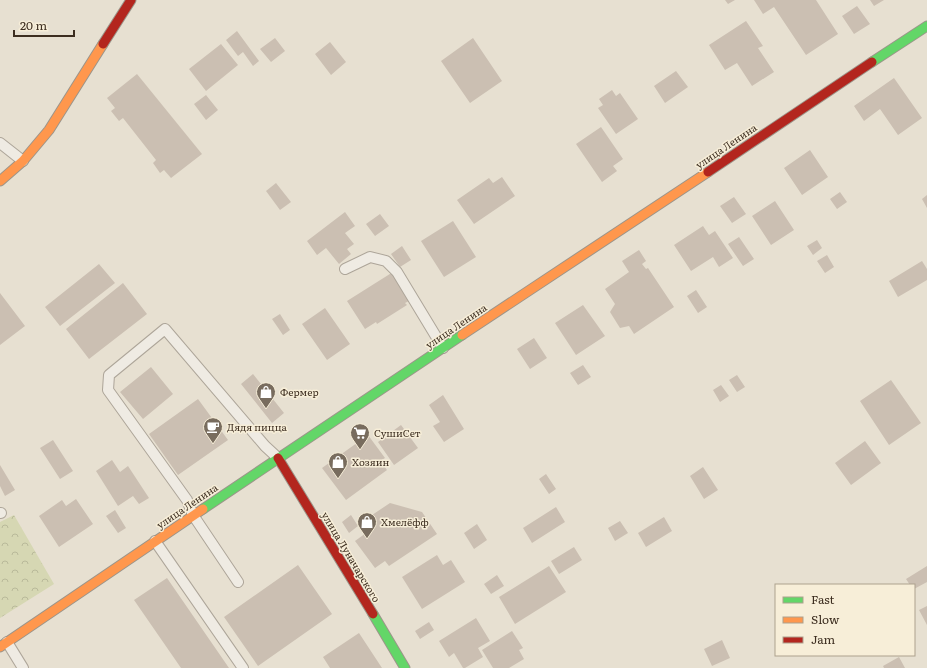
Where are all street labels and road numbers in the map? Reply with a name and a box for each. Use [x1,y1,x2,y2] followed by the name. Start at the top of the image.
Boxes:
[692,119,760,172] street label: улица Ленина
[422,299,490,352] street label: улица Ленина
[153,479,221,532] street label: улица Ленина
[318,509,385,605] street label: улица Луначарского

